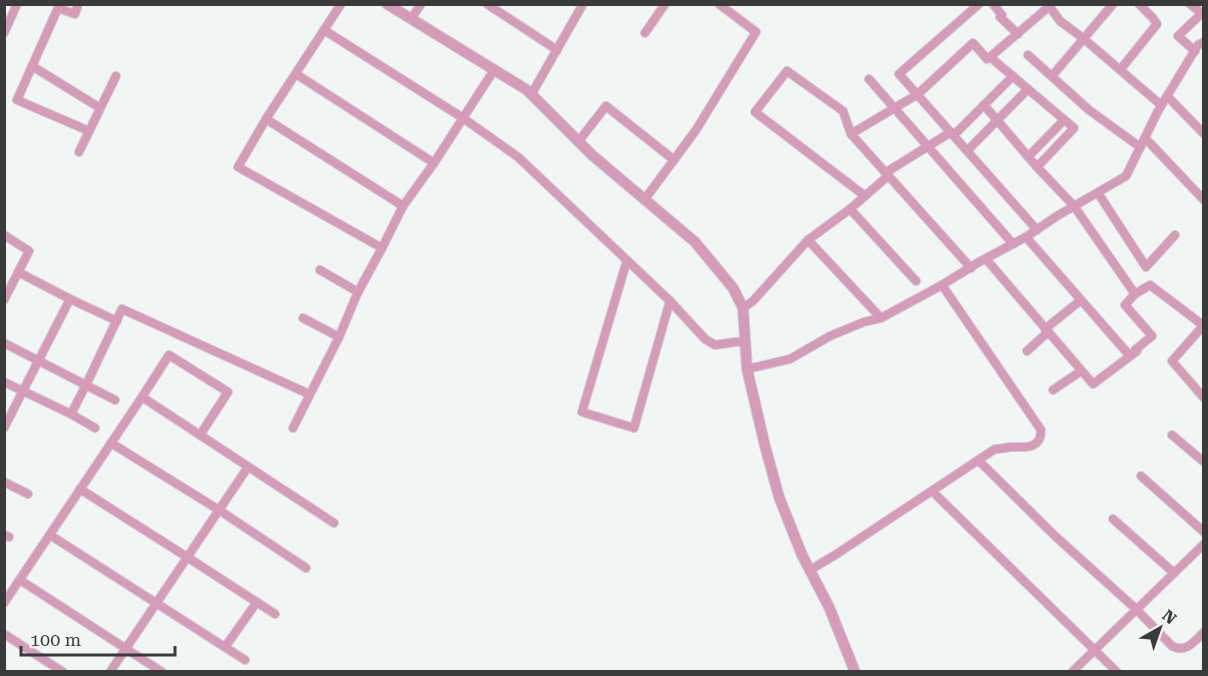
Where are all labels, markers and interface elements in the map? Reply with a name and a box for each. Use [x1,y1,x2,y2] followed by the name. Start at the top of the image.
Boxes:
[1130,598,1190,658] north arrow
[1158,606,1180,628] text: N
[21,619,176,657] scale bar
[30,629,81,650] text: 100 m

